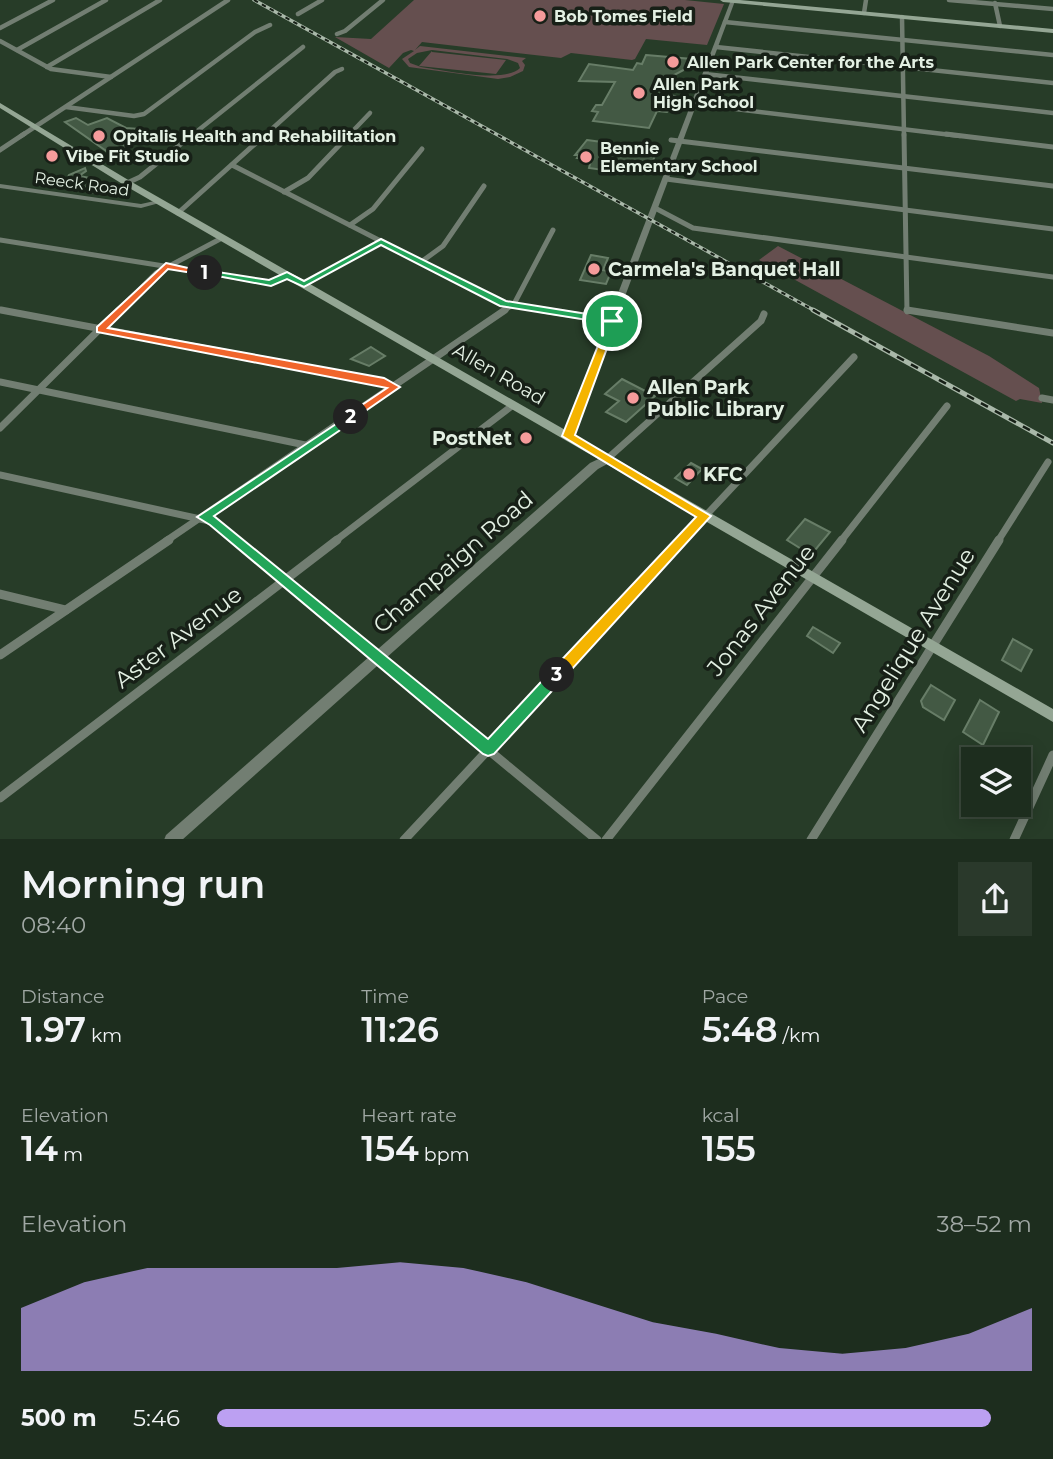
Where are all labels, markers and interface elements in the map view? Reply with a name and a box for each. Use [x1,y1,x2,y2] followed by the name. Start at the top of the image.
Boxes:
[554,7,693,26] place label: Bob Tomes Field
[532,8,548,24] marker: Bob Tomes Field
[686,53,934,72] place label: Allen Park Center for the Arts
[665,54,681,70] marker: Allen Park Center for the Arts
[652,75,754,112] place label: Allen Park High School
[631,85,647,101] marker: Allen Park High School
[113,127,396,146] place label: Opitalis Health and Rehabilitation
[91,128,107,144] marker: Opitalis Health and Rehabilitation
[600,139,758,176] place label: Bennie Elementary School
[65,147,189,166] place label: Vibe Fit Studio
[44,148,60,164] marker: Vibe Fit Studio
[578,149,594,165] marker: Bennie Elementary School
[33,168,131,200] street label: Reeck Road
[188,256,222,290] pin: 1
[608,258,841,281] place label: Carmela's Banquet Hall
[201,261,208,284] text: 1
[586,261,602,277] marker: Carmela's Banquet Hall
[582,291,642,351] pin
[593,302,631,340] icon: arrive
[449,338,549,410] street label: Allen Road
[646,376,785,421] place label: Allen Park Public Library
[625,390,641,406] marker: Allen Park Public Library
[334,400,368,434] pin: 2
[345,405,356,428] text: 2
[432,427,512,450] place label: PostNet
[518,430,534,446] marker: PostNet
[703,463,743,486] place label: KFC
[681,466,697,482] marker: KFC
[367,485,539,639] street label: Champaign Road
[700,539,821,682] street label: Jonas Avenue
[845,543,981,737] street label: Angelique Avenue
[109,580,247,694] street label: Aster Avenue
[540,658,574,692] pin: 3
[551,663,562,686] text: 3
[961,747,1031,817] map controls
[961,747,1031,817] button: layers
[21,861,265,908] text: Morning run
[958,862,1032,936] button: share
[21,911,86,939] text: 08:40
[21,985,104,1008] text: Distance
[361,985,409,1008] text: Time
[702,985,748,1008] text: Pace
[21,1008,86,1051] text: 1.97
[361,1008,439,1051] text: 11:26
[702,1008,778,1051] text: 5:48
[86,1024,122,1047] text: km
[778,1024,820,1047] text: /km
[21,1104,109,1127] text: Elevation
[361,1104,457,1127] text: Heart rate
[702,1104,740,1127] text: kcal
[21,1127,58,1170] text: 14
[361,1127,419,1170] text: 154
[702,1127,756,1170] text: 155
[58,1143,83,1166] text: m
[419,1143,470,1166] text: bpm
[21,1210,127,1238] text: Elevation
[936,1210,1032,1238] text: 38–52 m
[21,1404,97,1432] text: 500 m
[133,1404,180,1432] text: 5:46

